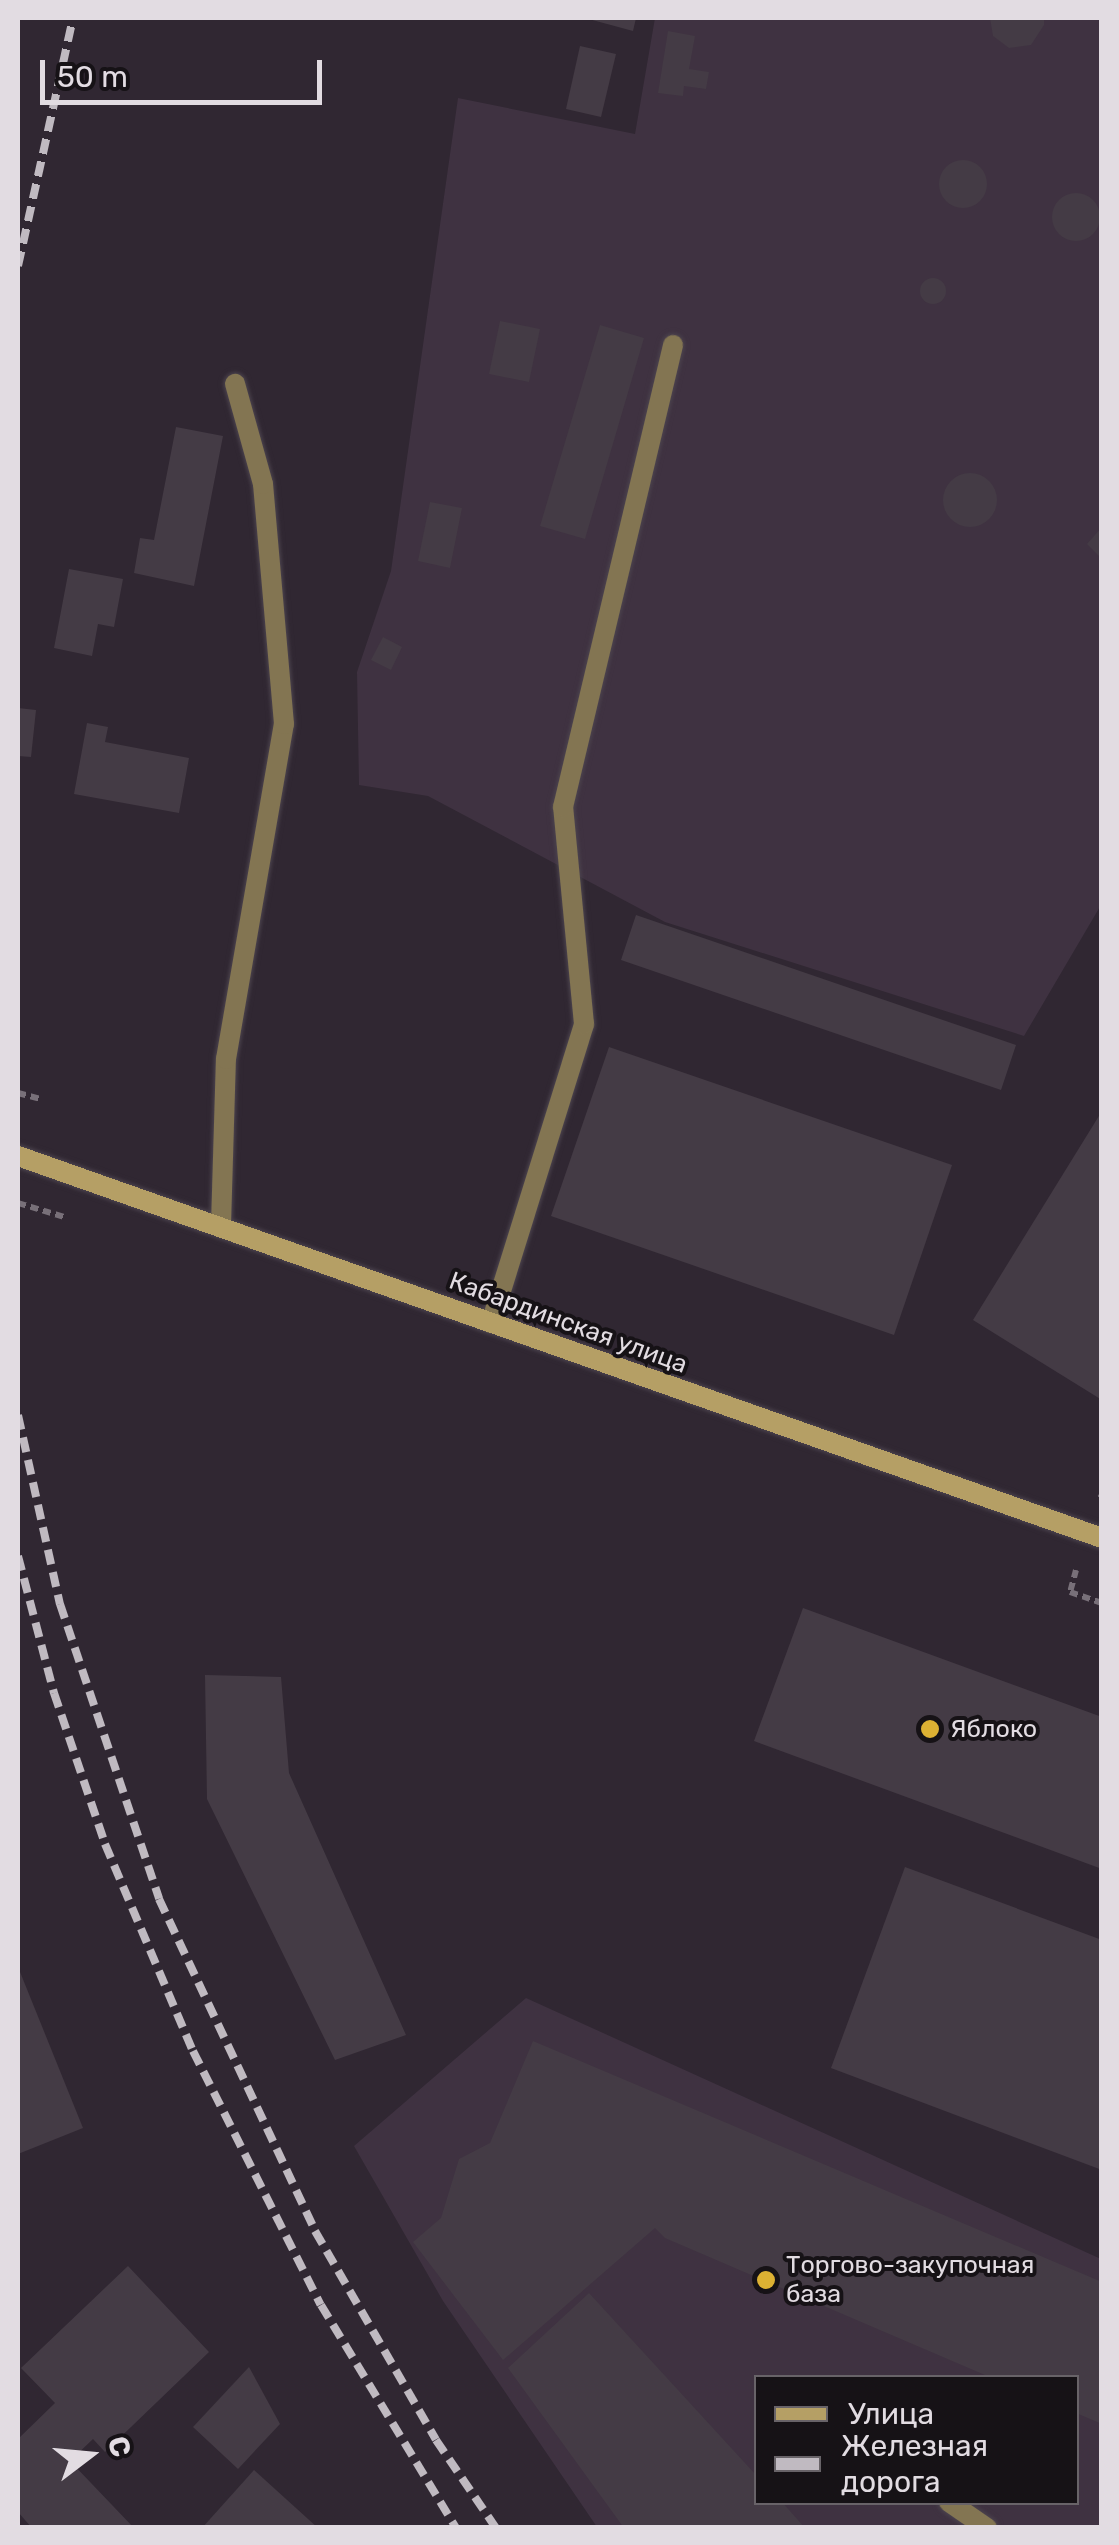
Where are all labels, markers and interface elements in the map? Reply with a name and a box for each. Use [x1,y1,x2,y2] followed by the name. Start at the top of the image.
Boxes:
[45,40,328,102] scale bar
[57,59,128,95] text: 50 m
[445,1266,691,1380] street label: Кабардинская улица
[950,1714,1037,1744] place label: Яблоко
[919,1718,941,1740] marker: Яблоко
[786,2251,1034,2310] place label: Торгово-закупочная база
[755,2269,777,2291] marker: Торгово-закупочная база
[754,2375,1079,2505] legend
[848,2396,934,2432] text: Улица
[40,2405,140,2505] north arrow
[841,2428,988,2500] text: Железная дорога
[101,2433,138,2461] text: С

